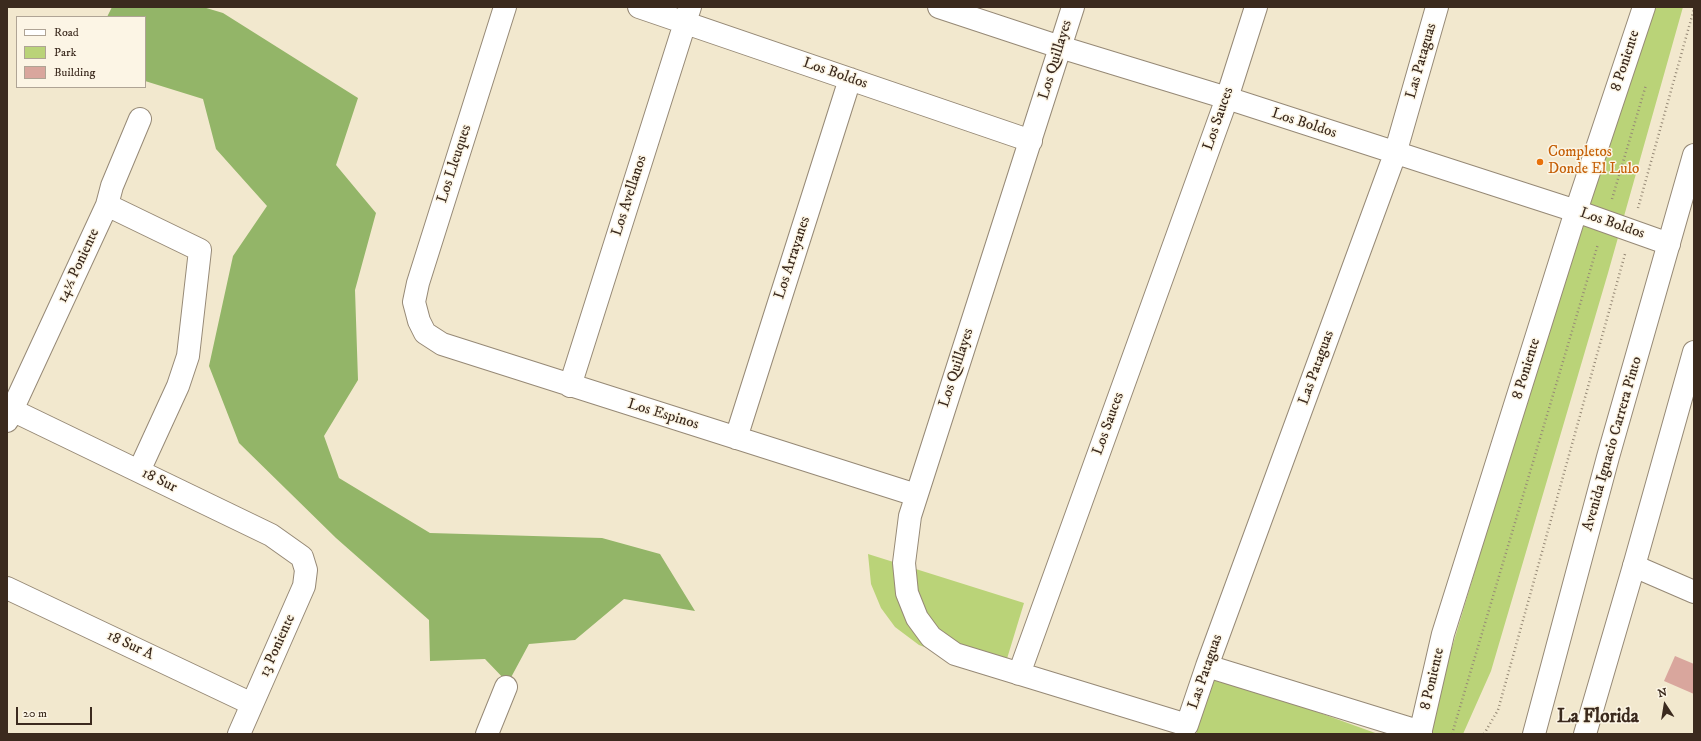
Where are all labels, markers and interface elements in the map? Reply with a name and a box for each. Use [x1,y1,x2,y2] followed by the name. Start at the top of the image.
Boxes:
[16,16,146,88] legend
[1035,18,1077,102] street label: Los Quillayes
[1403,21,1441,101] street label: Las Pataguas
[54,25,79,40] text: Road
[1608,28,1644,94] street label: 8 Poniente
[54,45,76,60] text: Park
[800,55,870,93] street label: Los Boldos
[54,65,95,80] text: Building
[1200,85,1238,153] street label: Los Sauces
[1269,105,1339,143] street label: Los Boldos
[434,123,476,205] street label: Los Lleuques
[1548,144,1639,179] place label: Completos Donde El Lulo
[608,153,652,239] street label: Los Avellanos
[1535,157,1545,167] marker: Completos Donde El Lulo
[1577,205,1647,243] street label: Los Boldos
[771,214,815,302] street label: Los Arrayanes
[54,226,104,306] street label: 14½ Poniente
[936,326,978,410] street label: Los Quillayes
[1295,328,1339,408] street label: Las Pataguas
[1509,336,1545,402] street label: 8 Poniente
[1579,355,1647,533] street label: Avenida Ignacio Carrera Pinto
[1089,390,1129,458] street label: Los Sauces
[625,396,701,434] street label: Los Espinos
[138,465,180,497] street label: 18 Sur
[256,612,300,680] street label: 13 Poniente
[104,627,156,665] street label: 18 Sur A
[1185,632,1227,712] street label: Las Pataguas
[1417,646,1449,712] street label: 8 Poniente
[1645,685,1685,725] north arrow
[1657,685,1668,701] text: N
[18,699,94,725] scale bar
[23,706,47,721] text: 20 m
[1557,707,1639,729] district label: La Florida

